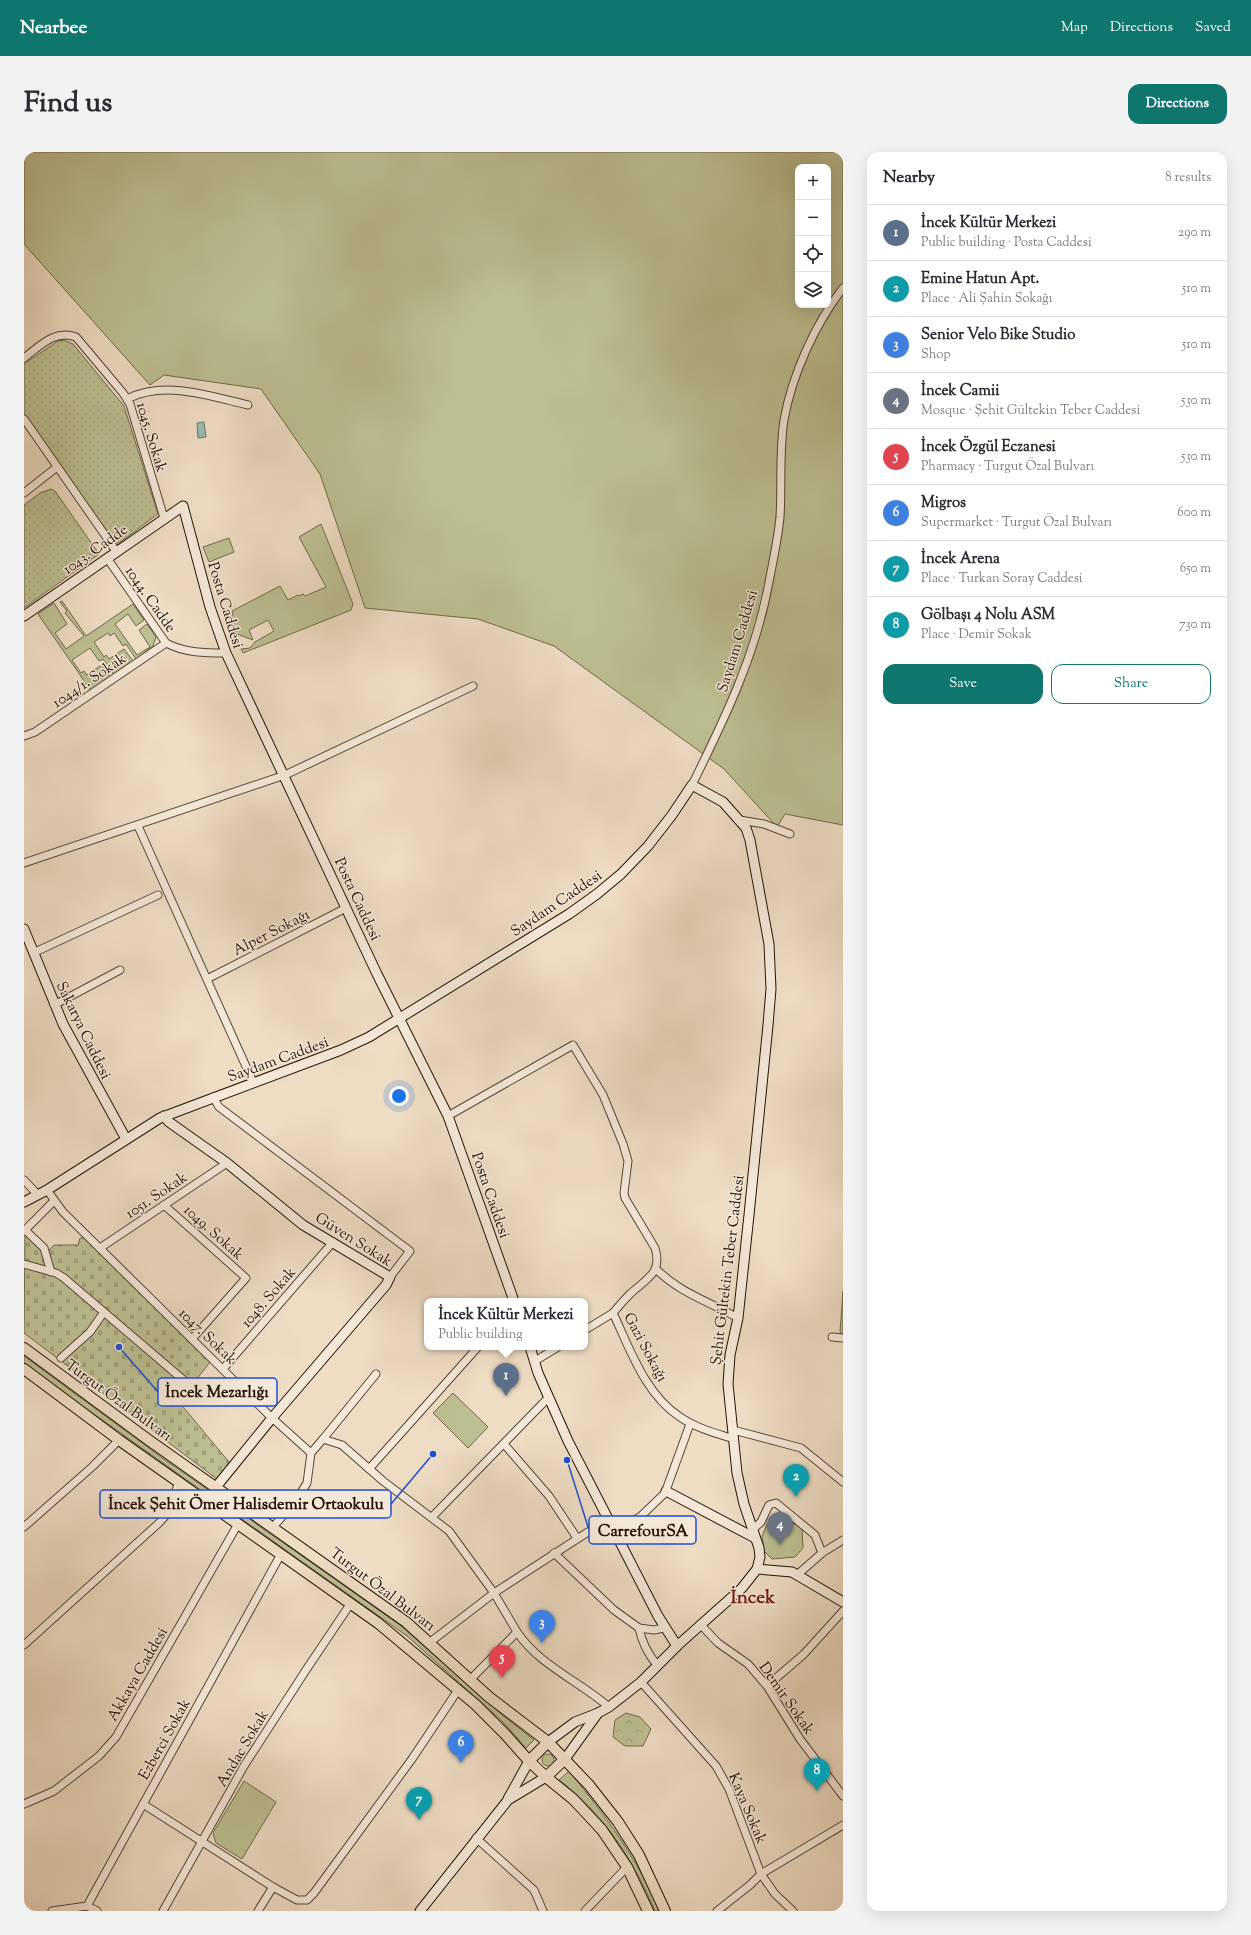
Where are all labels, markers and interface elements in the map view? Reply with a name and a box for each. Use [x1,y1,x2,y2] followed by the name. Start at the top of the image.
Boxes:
[20,15,87,42] text: Nearbee
[1061,18,1088,38] text: Map
[1110,18,1173,38] text: Directions
[1195,18,1231,38] text: Saved
[24,84,112,124] text: Find us
[1128,84,1227,124] button: Directions
[795,164,831,308] map controls
[795,164,831,200] button: +
[883,166,935,190] text: Nearby
[1165,169,1211,187] text: 8 results
[795,200,831,236] button: −
[921,213,1056,234] text: İncek Kültür Merkezi
[894,224,898,242] text: 1
[1178,224,1211,242] text: 290 m
[921,234,1092,252] text: Public building · Posta Caddesi
[795,236,831,272] button: locate
[921,269,1039,290] text: Emine Hatun Apt.
[795,272,831,308] button: layers
[893,280,899,298] text: 2
[1182,280,1211,298] text: 510 m
[921,290,1052,308] text: Place · Ali Şahin Sokağı
[921,325,1075,346] text: Senior Velo Bike Studio
[893,336,899,354] text: 3
[1182,336,1211,354] text: 510 m
[921,346,950,364] text: Shop
[921,381,999,402] text: İncek Camii
[893,392,899,410] text: 4
[1181,392,1211,410] text: 530 m
[130,400,171,475] street label: 1045. Sokak
[921,402,1140,420] text: Mosque · Şehit Gültekin Teber Caddesi
[921,437,1056,458] text: İncek Özgül Eczanesi
[894,448,898,466] text: 5
[1181,448,1211,466] text: 530 m
[921,458,1094,476] text: Pharmacy · Turgut Özal Bulvarı
[921,493,966,514] text: Migros
[893,504,899,522] text: 6
[1177,504,1211,522] text: 600 m
[921,514,1112,532] text: Supermarket · Turgut Özal Bulvarı
[59,520,133,580] street label: 1043. Cadde
[921,549,1000,570] text: İncek Arena
[201,560,248,651] street label: Posta Caddesi
[893,560,899,578] text: 7
[1180,560,1211,578] text: 650 m
[119,563,180,637] street label: 1044. Cadde
[921,570,1083,588] text: Place · Turkan Soray Caddesi
[713,588,764,695] street label: Saydam Caddesi
[921,605,1055,626] text: Gölbaşı 4 Nolu ASM
[893,616,899,634] text: 8
[1179,616,1211,634] text: 730 m
[921,626,1032,644] text: Place · Demir Sokak
[49,649,131,714] street label: 1044/1. Sokak
[883,664,1043,704] button: Save
[1051,664,1211,704] button: Share
[328,855,385,945] street label: Posta Caddesi
[507,866,607,943] street label: Saydam Caddesi
[230,905,314,962] street label: Alper Sokağı
[50,978,115,1083] street label: Sakarya Caddesi
[225,1032,332,1088] street label: Saydam Caddesi
[389,1086,409,1106] your location
[465,1150,514,1241] street label: Posta Caddesi
[122,1168,192,1225] street label: 1051. Sokak
[706,1174,751,1366] street label: Şehit Gültekin Teber Caddesi
[178,1200,248,1266] street label: 1049. Sokak
[310,1208,396,1272] street label: Güven Sokak
[237,1263,301,1333] street label: 1048. Sokak
[424,1298,588,1350] popup
[173,1304,241,1370] street label: 1047. Sokak
[438,1305,574,1326] text: İncek Kültür Merkezi
[618,1309,672,1386] street label: Gazi Sokağı
[438,1326,523,1344] text: Public building
[61,1355,176,1447] street label: Turgut Özal Bulvarı
[493,1363,519,1396] pin: 1
[158,1378,277,1406] callout: İncek Mezarlığı
[165,1381,269,1405] text: İncek Mezarlığı
[783,1464,809,1497] pin: 2
[100,1490,391,1518] callout: İncek Şehit Ömer Halisdemir Ortaokulu
[108,1493,384,1517] text: İncek Şehit Ömer Halisdemir Ortaokulu
[767,1512,793,1545] pin: 4
[589,1516,696,1544] callout: CarrefourSA
[598,1521,688,1544] text: CarrefourSA
[325,1543,440,1637] street label: Turgut Özal Bulvarı
[731,1585,776,1612] district label: İncek
[529,1610,555,1643] pin: 3
[103,1624,174,1726] street label: Akkaya Caddesi
[489,1645,515,1678] pin: 5
[753,1658,819,1740] street label: Demir Sokak
[134,1695,196,1784] street label: Ezberci Sokak
[212,1706,275,1791] street label: Andac Sokak
[448,1730,474,1763] pin: 6
[804,1758,830,1791] pin: 8
[722,1770,771,1847] street label: Kaya Sokak
[406,1787,432,1820] pin: 7

